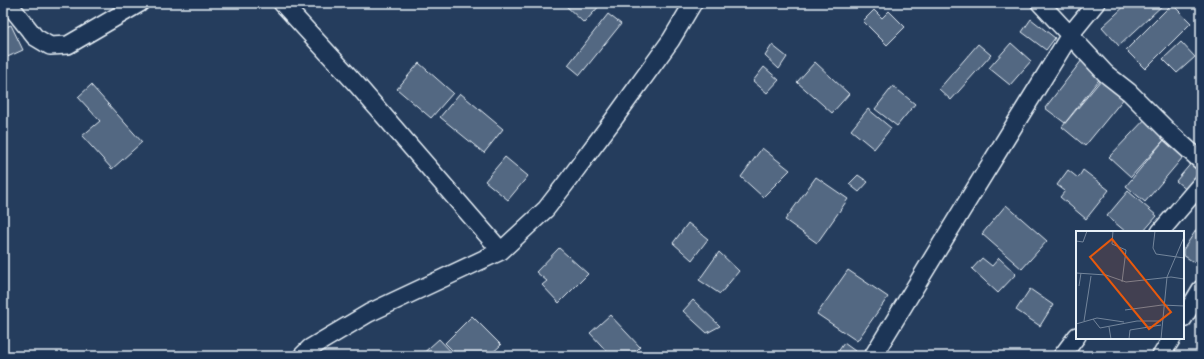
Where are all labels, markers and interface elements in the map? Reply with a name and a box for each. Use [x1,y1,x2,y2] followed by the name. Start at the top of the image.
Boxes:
[1076,231,1184,339] inset map

